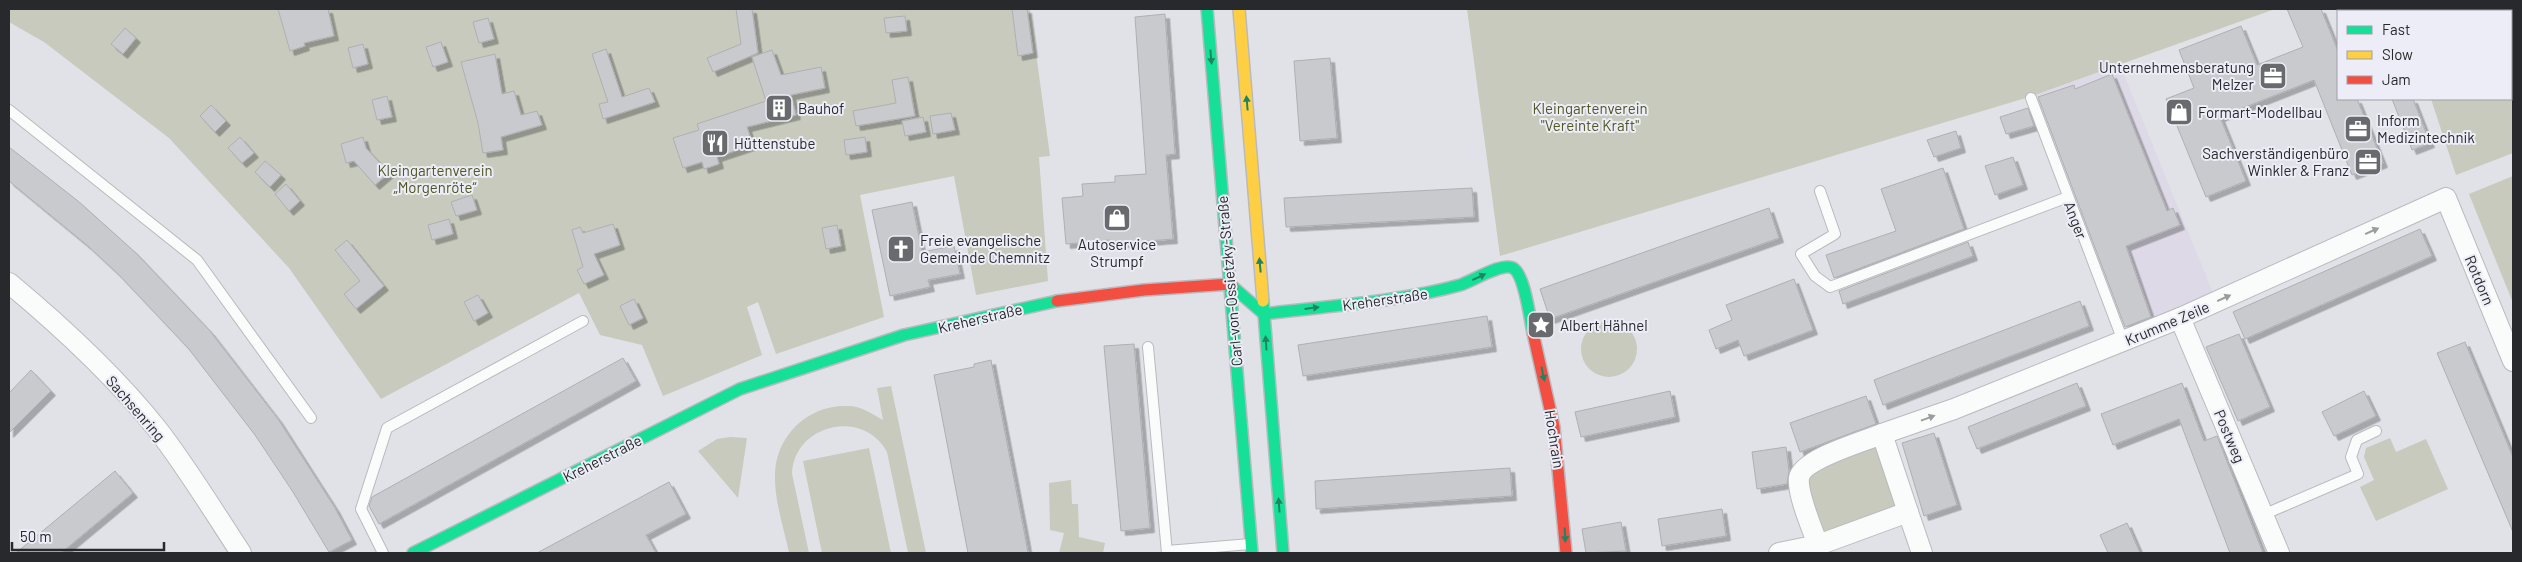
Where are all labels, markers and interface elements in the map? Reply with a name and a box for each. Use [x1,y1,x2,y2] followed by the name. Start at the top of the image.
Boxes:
[2337,10,2512,100] legend
[2382,20,2410,38] text: Fast
[2382,45,2413,63] text: Slow
[1207,50,1215,66] one-way arrow
[2099,58,2255,93] place label: Unternehmensberatung Melzer
[2258,61,2288,91] office icon: Unternehmensberatung Melzer
[2382,70,2411,88] text: Jam
[764,93,794,123] building icon: Bauhof
[1243,95,1251,111] one-way arrow
[2164,97,2194,127] shop icon: Formart-Modellbau
[798,99,844,117] place label: Bauhof
[1532,99,1648,134] park label: Kleingartenverein "Vereinte Kraft"
[2198,103,2322,121] place label: Formart-Modellbau
[2377,111,2475,146] place label: Inform Medizintechnik
[2343,114,2373,144] office icon: Inform Medizintechnik
[700,128,730,158] restaurant icon: Hüttenstube
[734,134,815,152] place label: Hüttenstube
[2202,144,2349,179] place label: Sachverständigenbüro Winkler & Franz
[2353,147,2383,177] office icon: Sachverständigenbüro Winkler & Franz
[377,161,493,196] park label: Kleingartenverein „Morgenröte“
[1213,195,1245,367] street label: Carl-von-Ossietzky-Straße
[2061,199,2092,242] street label: Anger
[1102,203,1132,233] shop icon: Autoservice Strumpf
[2365,227,2379,235] one-way arrow
[920,231,1050,266] place label: Freie evangelische Gemeinde Chemnitz
[886,234,916,264] church icon: Freie evangelische Gemeinde Chemnitz
[1078,235,1156,270] place label: Autoservice Strumpf
[2461,252,2499,308] street label: Rotdorn
[1255,257,1263,273] one-way arrow
[1472,273,1486,281] one-way arrow
[1341,284,1429,314] street label: Kreherstraße
[2217,294,2231,302] one-way arrow
[2122,297,2212,349] street label: Krumme Zeile
[936,300,1024,336] street label: Kreherstraße
[1304,304,1320,312] one-way arrow
[1526,310,1556,340] place icon: Albert Hähnel
[1560,316,1648,334] place label: Albert Hähnel
[1262,334,1270,350] one-way arrow
[1539,367,1547,382] one-way arrow
[103,372,169,444] street label: Sachsenring
[2211,407,2249,465] street label: Postweg
[1542,409,1568,469] street label: Hochrain
[1921,414,1936,421] one-way arrow
[560,430,644,486] street label: Kreherstraße
[1274,496,1282,512] one-way arrow
[12,520,165,552] scale bar
[20,527,52,545] text: 50 m
[1561,527,1569,543] one-way arrow

